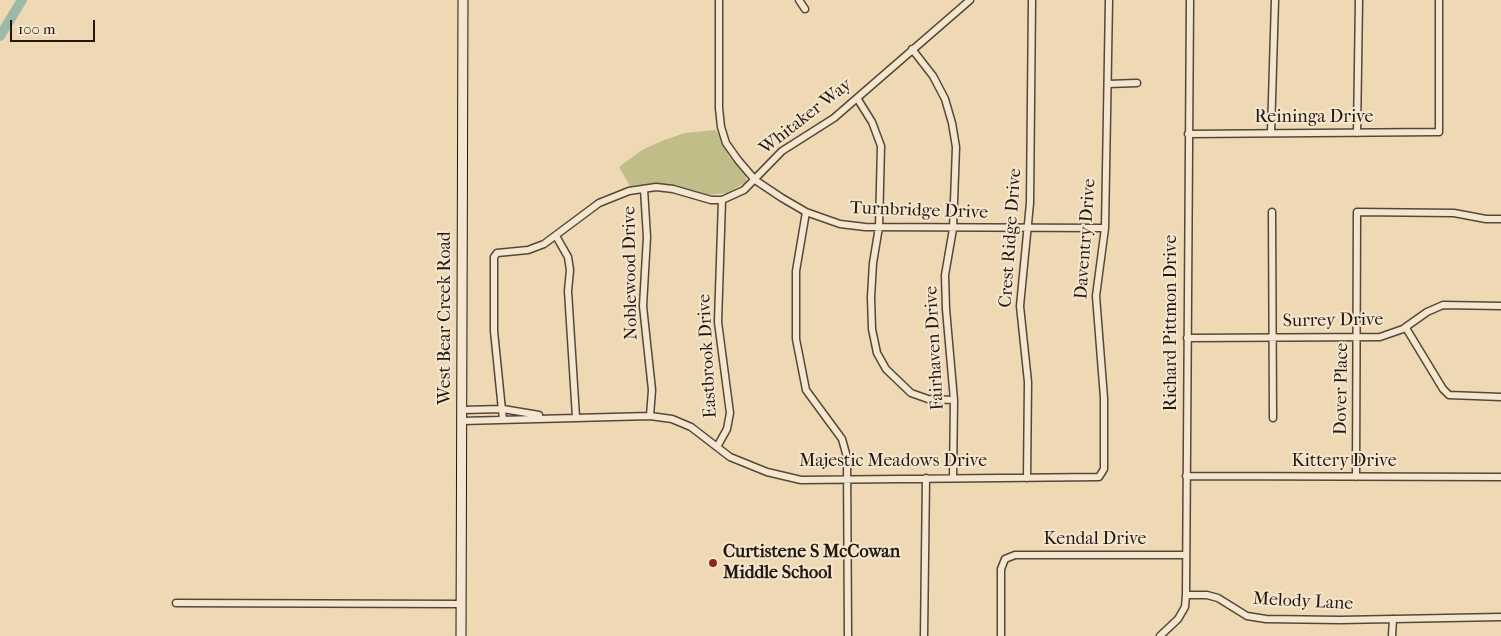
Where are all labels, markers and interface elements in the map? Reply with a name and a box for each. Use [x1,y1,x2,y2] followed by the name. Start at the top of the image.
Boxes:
[12,10,98,42] scale bar
[18,20,56,38] text: 100 m
[756,74,856,160] street label: Whitaker Way
[1254,107,1374,129] street label: Reininga Drive
[995,168,1027,308] street label: Crest Ridge Drive
[1071,178,1101,300] street label: Daventry Drive
[850,198,988,224] street label: Turnbridge Drive
[619,206,643,340] street label: Noblewood Drive
[435,231,457,405] street label: West Bear Creek Road
[1161,235,1183,411] street label: Richard Pittmon Drive
[921,285,949,411] street label: Fairhaven Drive
[694,293,722,419] street label: Eastbrook Drive
[1282,309,1384,333] street label: Surrey Drive
[1330,343,1354,435] street label: Dover Place
[799,451,987,473] street label: Majestic Meadows Drive
[1291,451,1397,473] street label: Kittery Drive
[1044,529,1146,551] street label: Kendal Drive
[723,542,900,584] place label: Curtistene S McCowan Middle School
[707,557,719,569] marker: Curtistene S McCowan Middle School
[1252,589,1354,615] street label: Melody Lane

